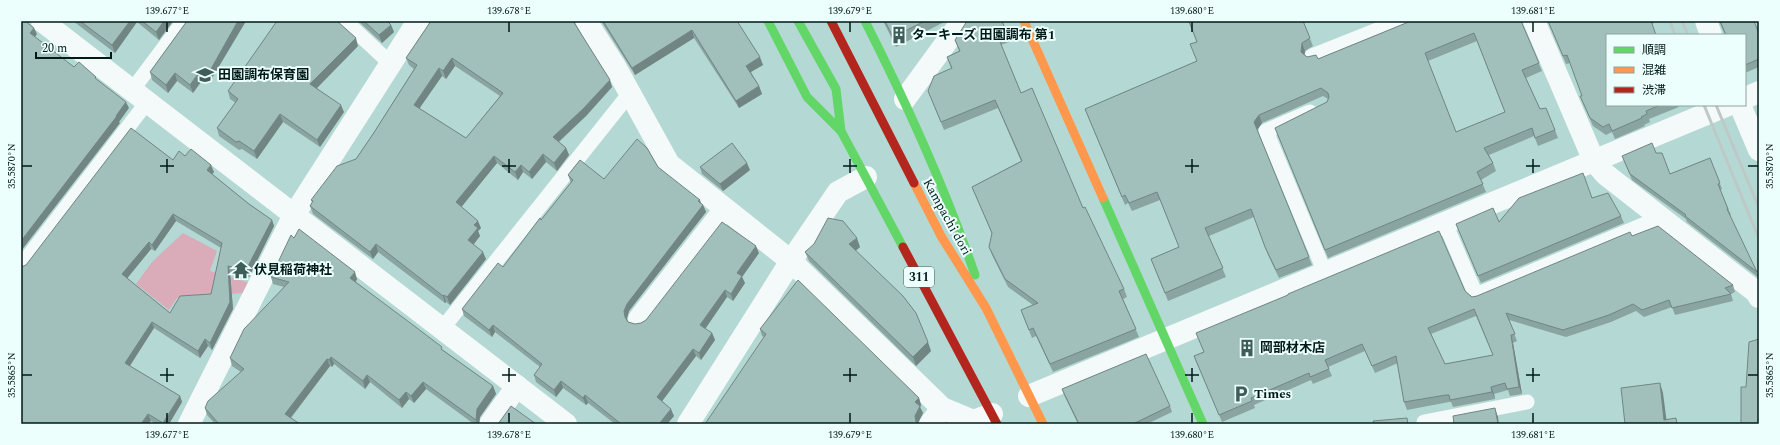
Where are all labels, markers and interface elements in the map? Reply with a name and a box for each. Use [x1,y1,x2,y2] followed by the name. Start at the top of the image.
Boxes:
[145,3,189,19] text: 139.677°E
[487,3,531,19] text: 139.678°E
[828,3,872,19] text: 139.679°E
[1170,3,1214,19] text: 139.680°E
[1511,3,1555,19] text: 139.681°E
[889,25,909,45] building icon: ターキーズ 田園調布 第1
[912,25,1055,45] place label: ターキーズ 田園調布 第1
[36,34,111,60] scale bar
[1606,34,1746,106] legend
[42,39,67,58] text: 20 m
[1642,41,1666,60] text: 順調
[1642,61,1666,80] text: 混雑
[195,65,215,85] school or university icon: 田園調布保育園
[218,65,309,85] place label: 田園調布保育園
[1642,81,1666,100] text: 渋滞
[4,143,20,189] text: 35.5870°N
[1762,143,1778,189] text: 35.5870°N
[918,175,976,259] street label: Kampachi dori
[231,260,251,280] temple icon: 伏見稲荷神社
[254,260,332,280] place label: 伏見稲荷神社
[904,267,934,287] road number: 311
[1237,338,1257,358] building icon: 岡部材木店
[1260,338,1325,358] place label: 岡部材木店
[4,352,20,398] text: 35.5865°N
[1762,352,1778,398] text: 35.5865°N
[1231,384,1251,404] parking icon: Times
[1254,384,1291,404] place label: Times
[145,427,189,443] text: 139.677°E
[487,427,531,443] text: 139.678°E
[828,427,872,443] text: 139.679°E
[1170,427,1214,443] text: 139.680°E
[1511,427,1555,443] text: 139.681°E

